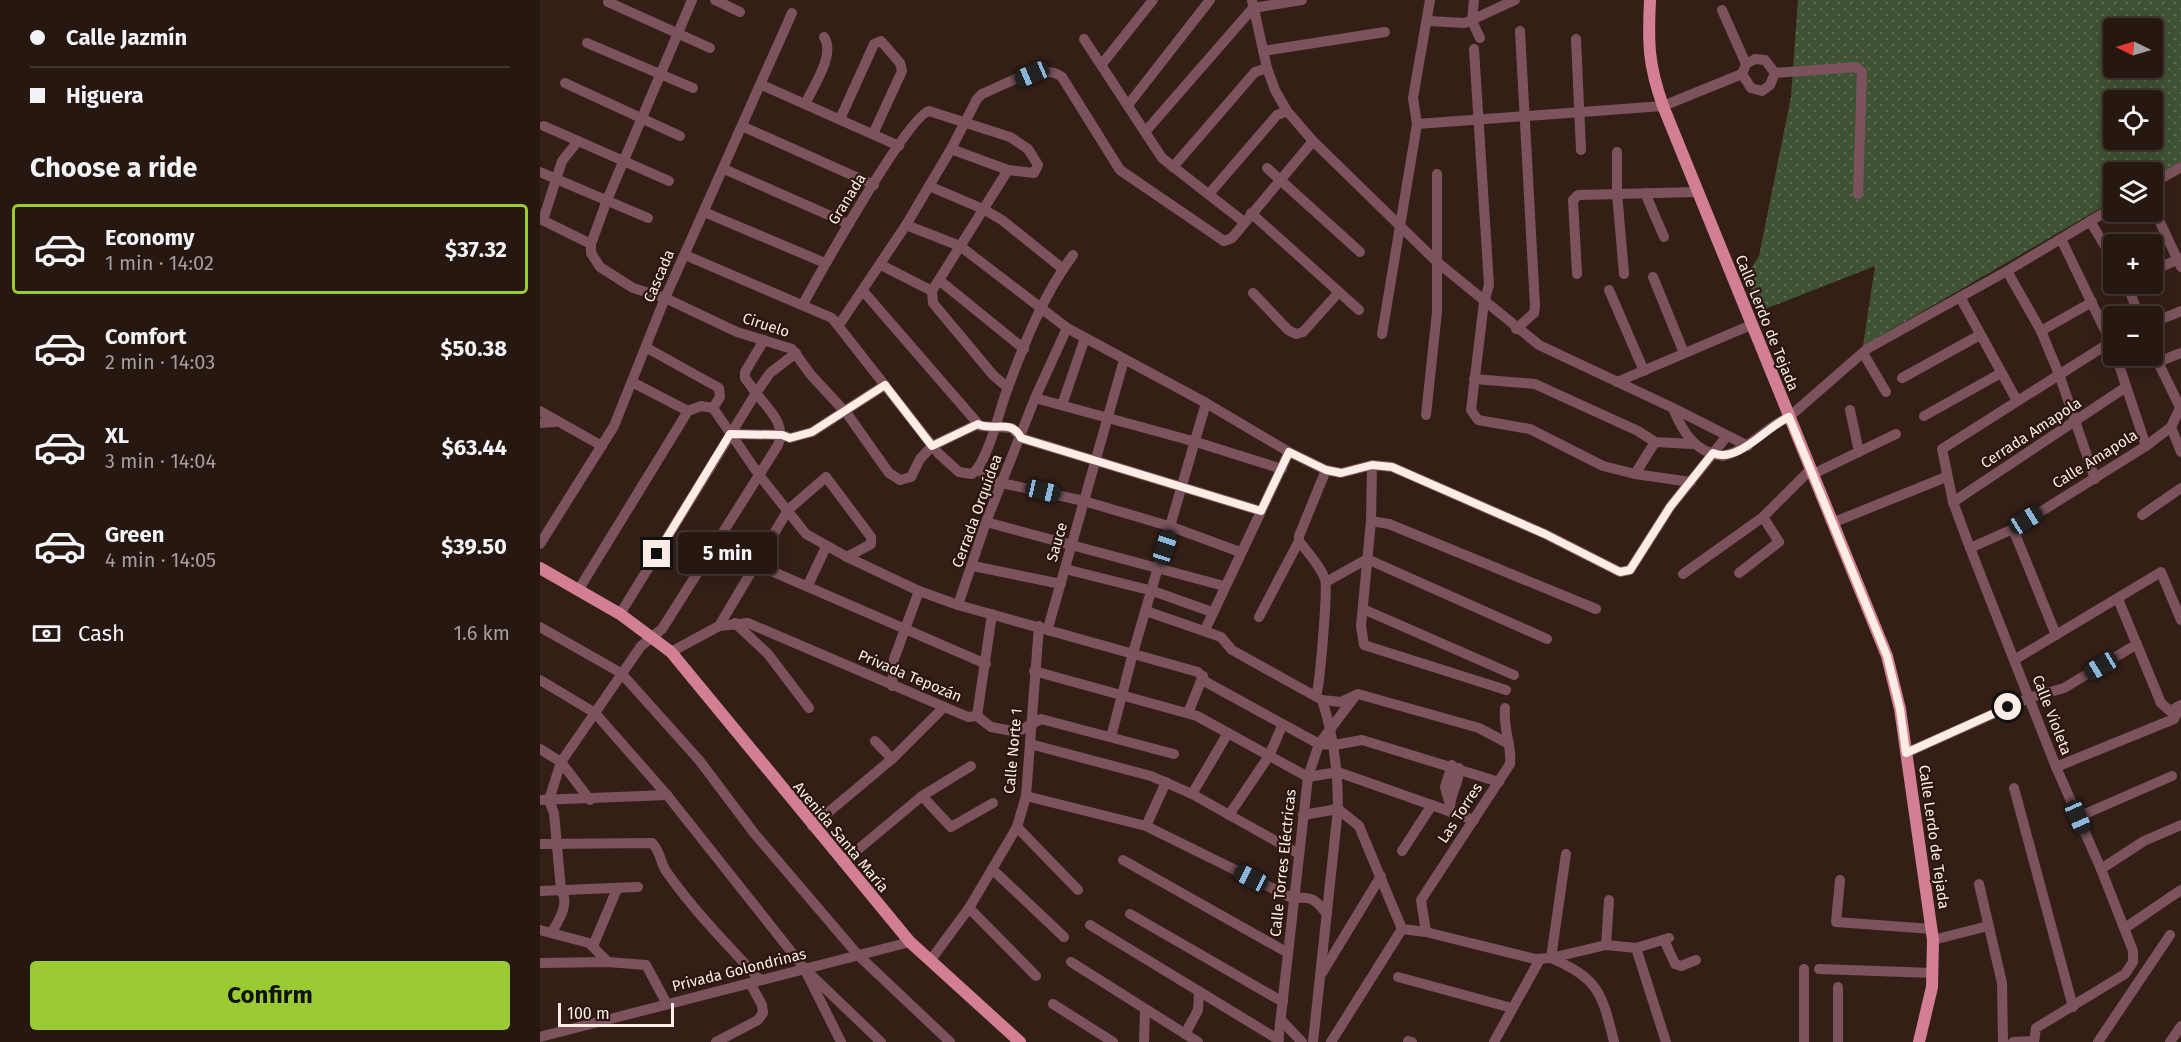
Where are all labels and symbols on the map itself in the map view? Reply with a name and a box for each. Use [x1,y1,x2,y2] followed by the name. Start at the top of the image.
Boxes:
[2103,18,2163,78] north arrow
[1012,59,1052,89] car
[824,170,870,228] street label: Granada
[640,247,678,305] street label: Cascada
[1731,252,1803,394] street label: Calle Lerdo de Tejada
[740,309,792,341] street label: Ciruelo
[1977,394,2085,472] street label: Cerrada Amapola
[2049,426,2141,492] street label: Calle Amapola
[948,452,1006,570] street label: Cerrada Orquídea
[1023,478,1063,504] car
[2006,503,2046,537] car
[1043,520,1071,564] street label: Sauce
[1151,527,1179,567] car
[678,533,777,575] callout: 5 min
[643,540,670,567] route end
[855,646,965,706] street label: Privada Tepozán
[2081,649,2121,683] car
[2028,672,2076,758] street label: Calle Violeta
[1994,693,2021,720] route start
[1000,707,1026,795] street label: Calle Norte 1
[1915,764,1953,910] street label: Calle Lerdo de Tejada
[789,778,893,896] street label: Avenida Santa María
[1434,779,1486,847] street label: Las Torres
[1266,788,1300,938] street label: Calle Torres Eléctricas
[2062,797,2094,837] car
[1231,862,1271,894] car
[670,945,808,995] street label: Privada Golondrinas
[558,1000,674,1028] scale bar

